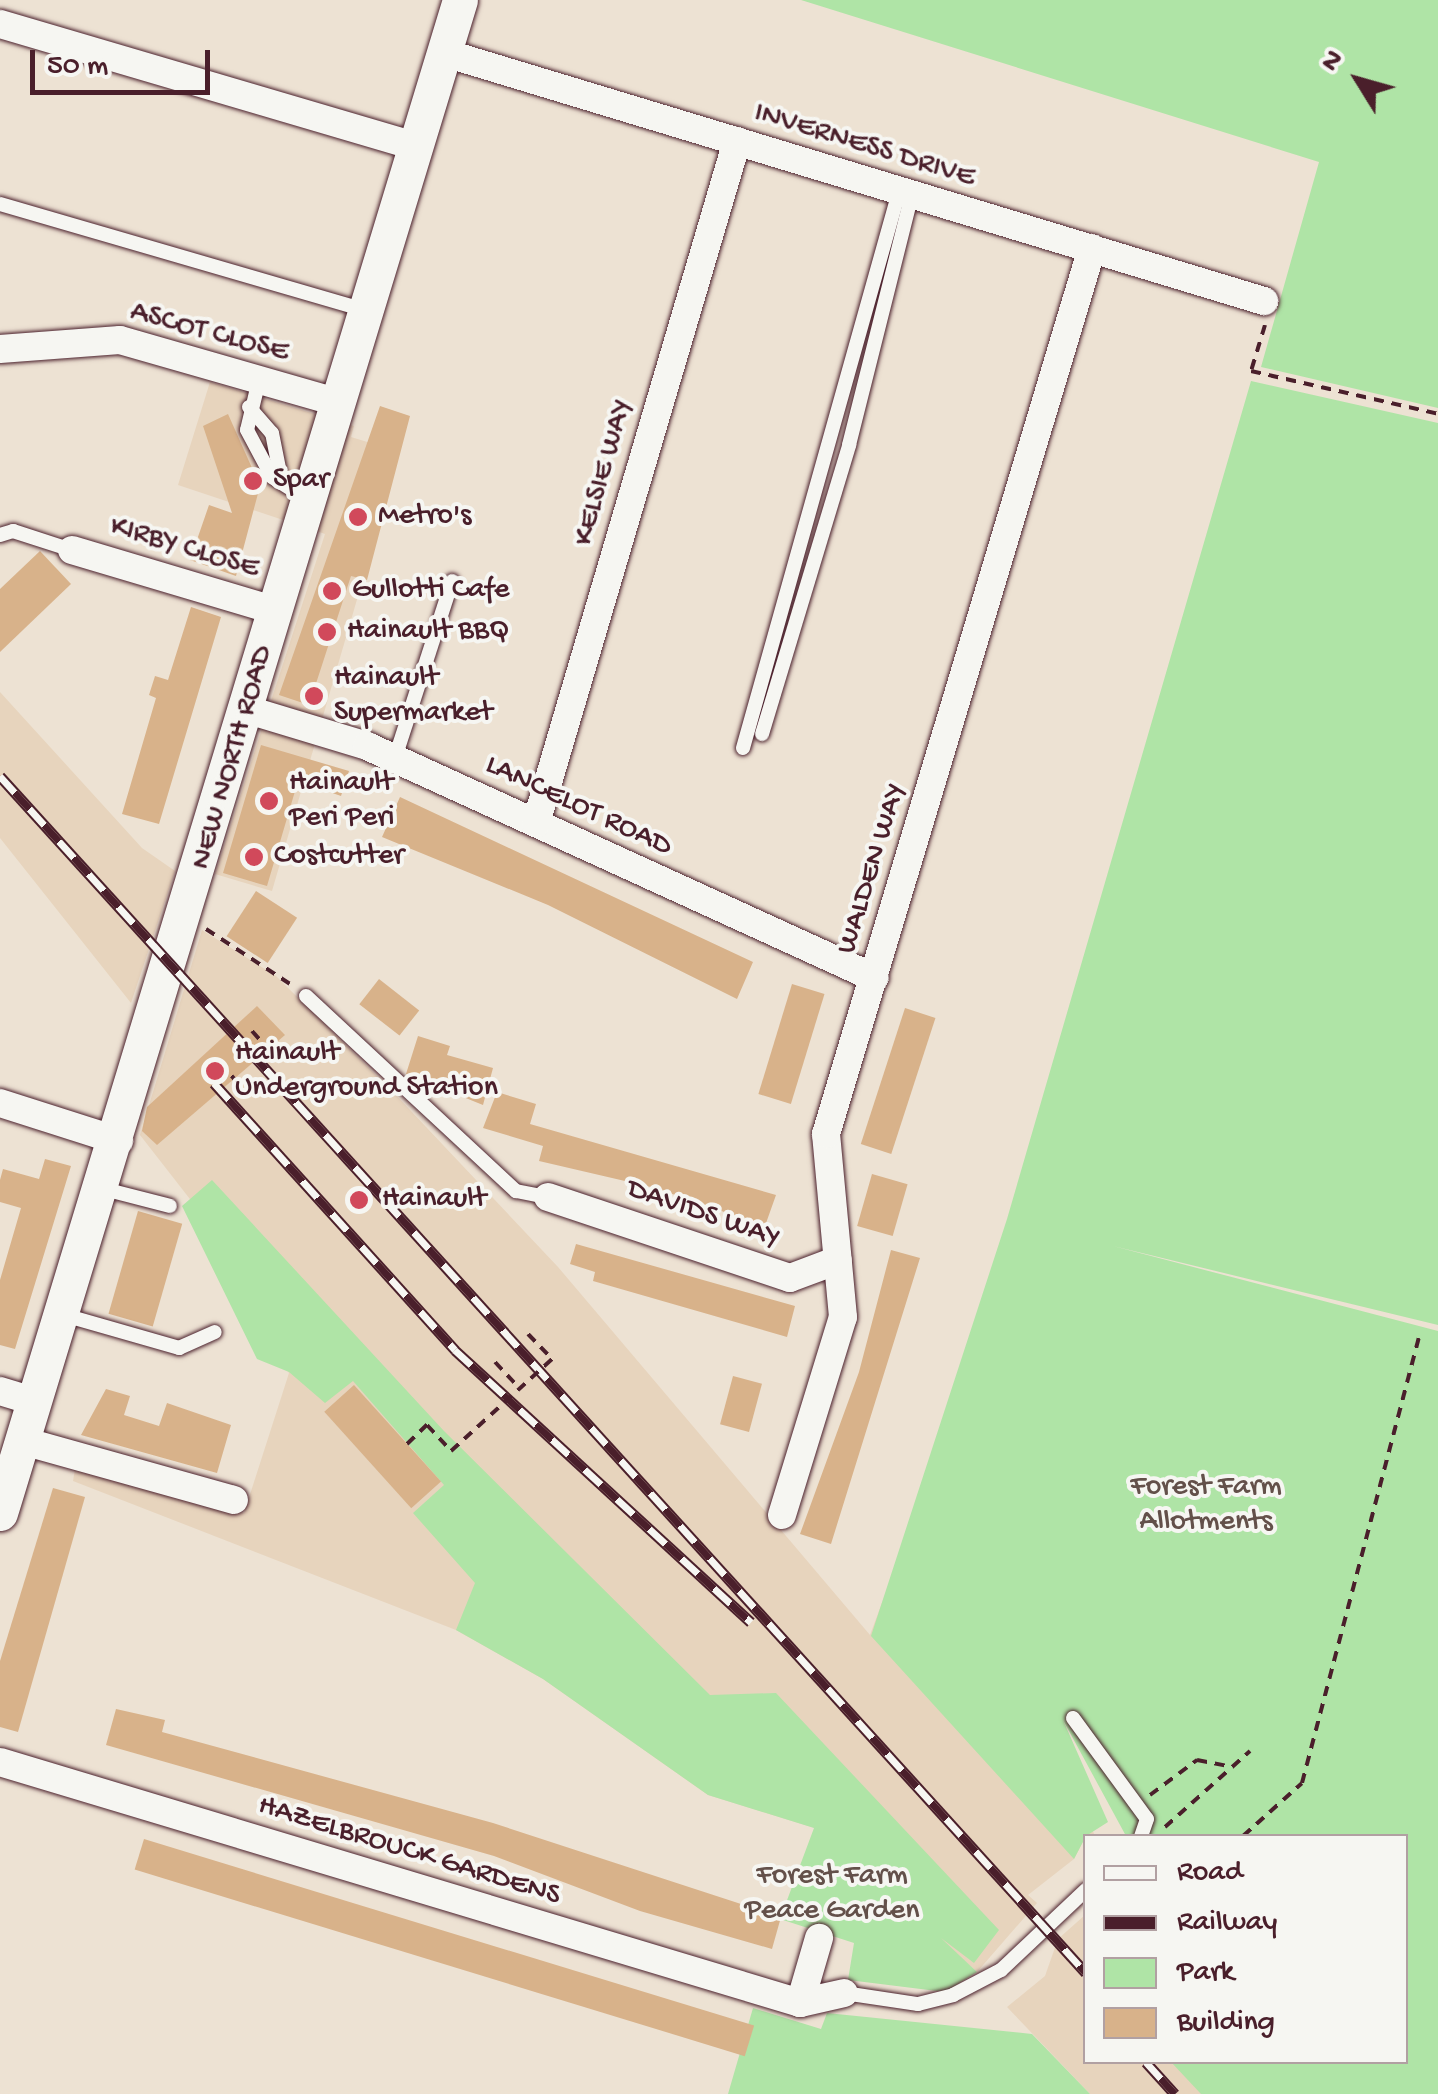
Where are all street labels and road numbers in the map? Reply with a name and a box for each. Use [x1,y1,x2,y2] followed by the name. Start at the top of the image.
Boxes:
[749,96,979,198] street label: INVERNESS DRIVE
[126,296,292,372] street label: ASCOT CLOSE
[567,396,643,550] street label: KELSIE WAY
[105,509,263,589] street label: KIRBY CLOSE
[185,642,283,874] street label: NEW NORTH ROAD
[479,748,677,866] street label: LANCELOT ROAD
[830,779,916,959] street label: WALDEN WAY
[622,1172,784,1258] street label: DAVIDS WAY
[253,1789,565,1915] street label: HAZELBROUCK GARDENS

